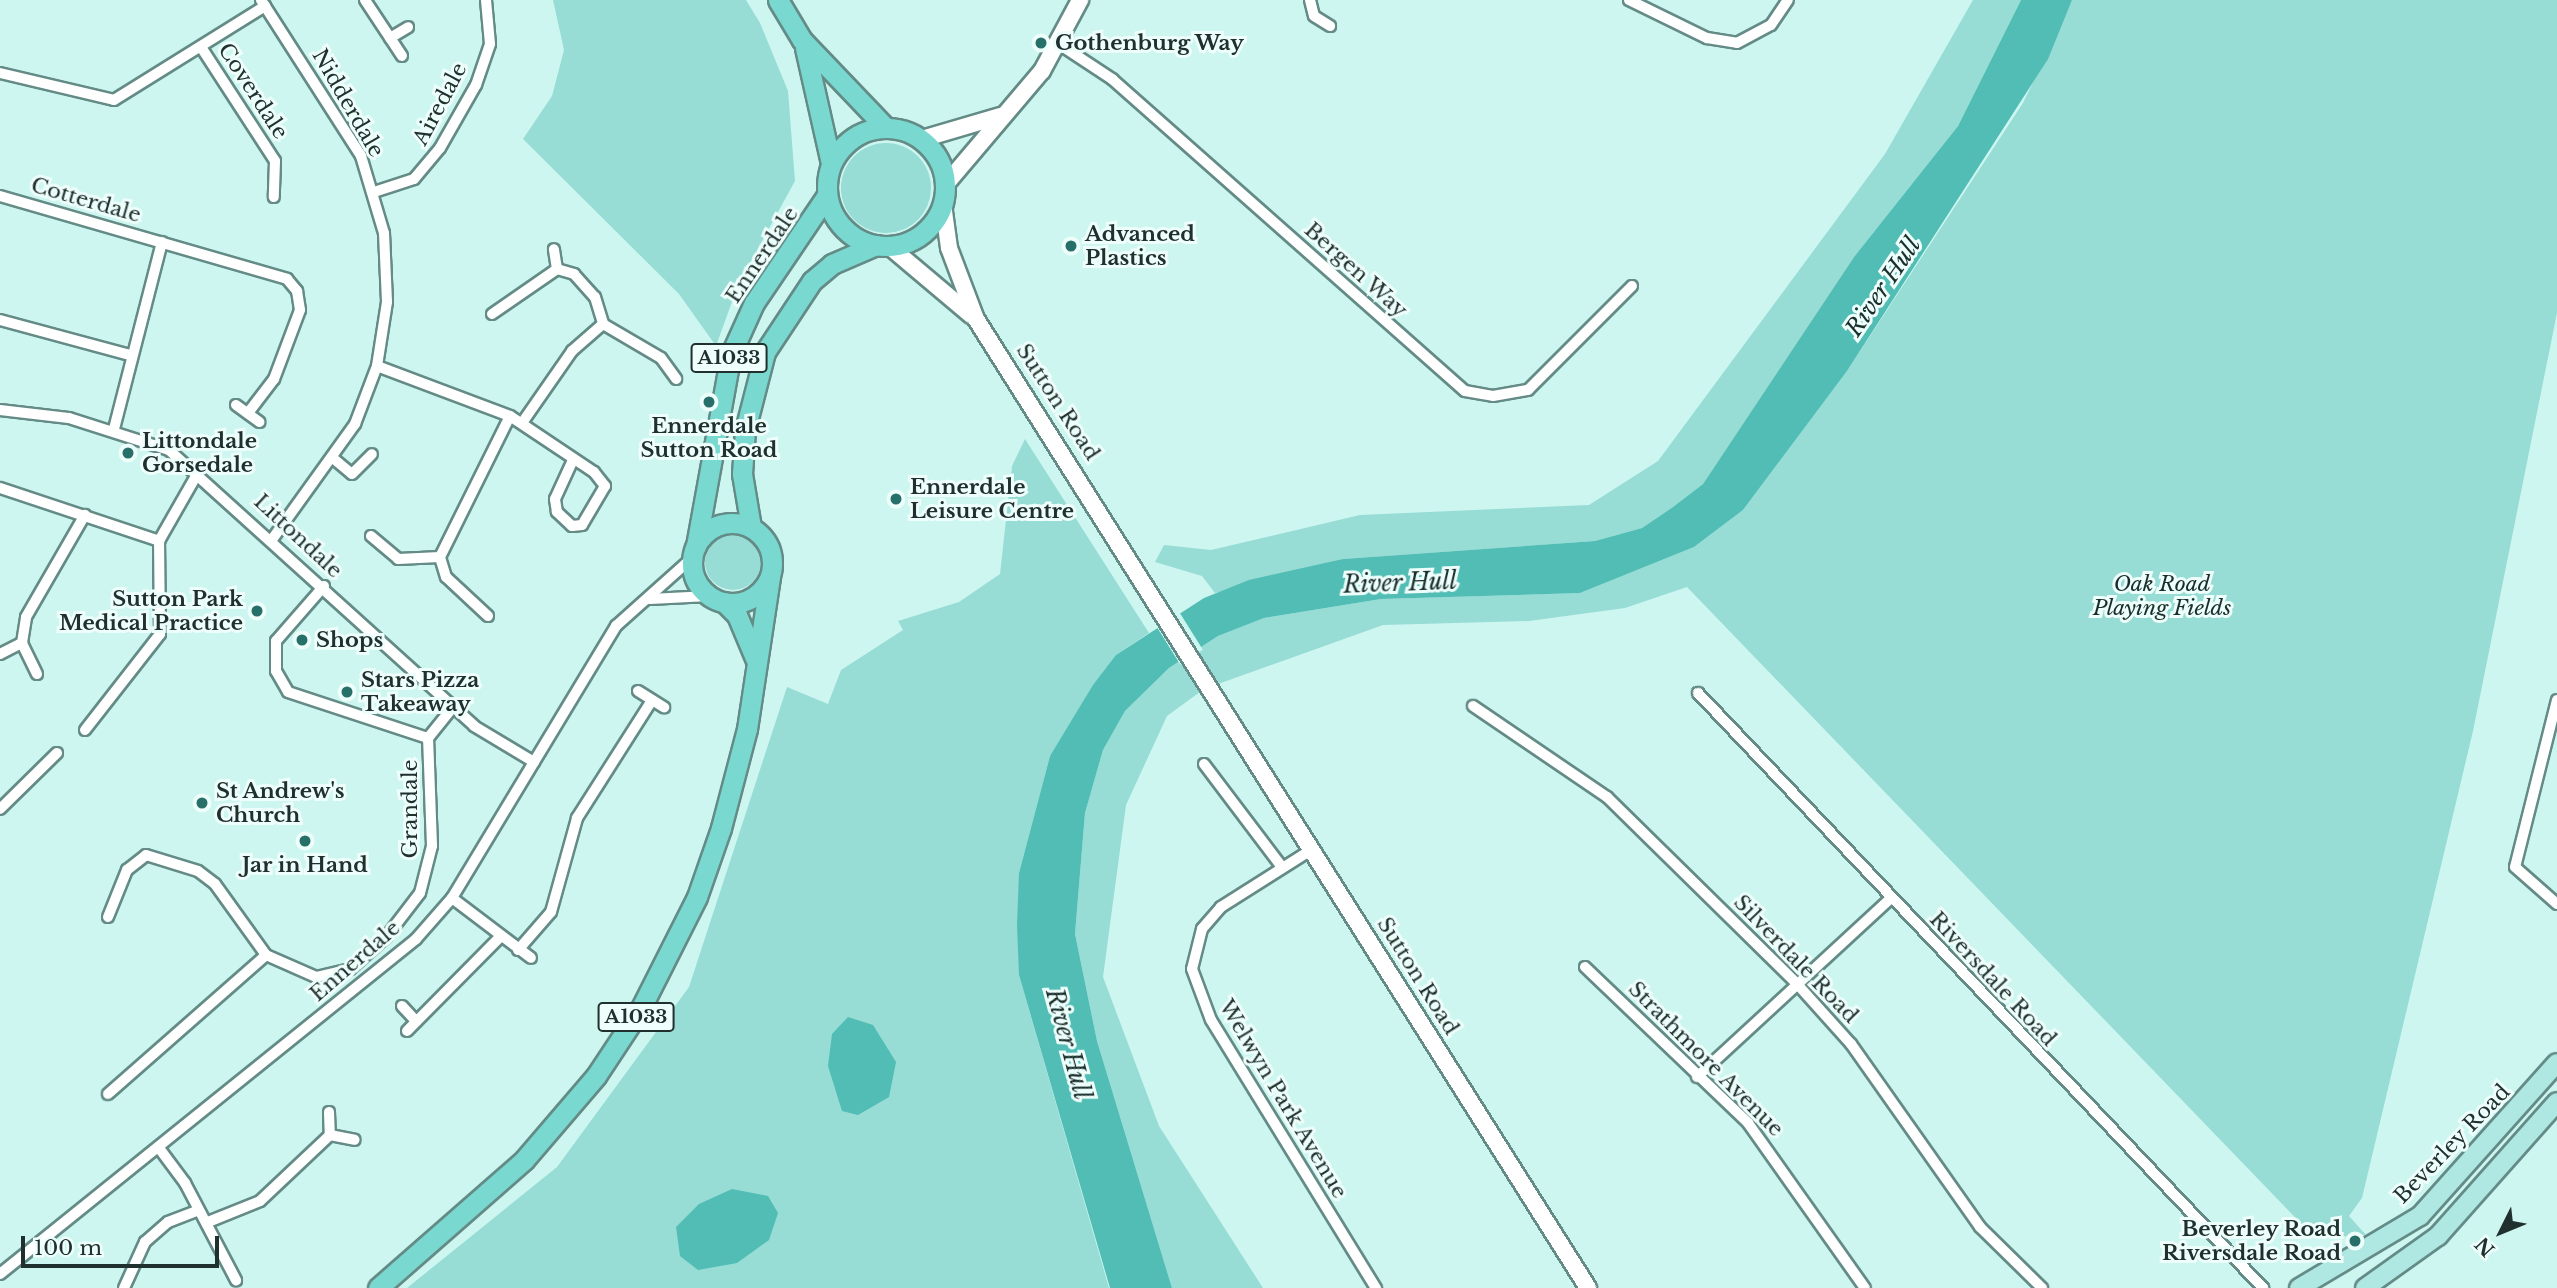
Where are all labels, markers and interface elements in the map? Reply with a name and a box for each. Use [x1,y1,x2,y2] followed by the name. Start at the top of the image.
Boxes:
[1055,30,1245,56] place label: Gothenburg Way
[1033,35,1049,51] marker: Gothenburg Way
[213,38,293,144] street label: Coverdale
[307,44,389,162] street label: Nidderdale
[408,58,472,150] street label: Airedale
[28,172,144,228] street label: Cotterdale
[721,202,803,308] street label: Ennerdale
[1299,217,1413,323] street label: Bergen Way
[1085,221,1195,271] place label: Advanced Plastics
[1840,232,1926,342] water label: River Hull
[1063,238,1079,254] marker: Advanced Plastics
[1011,339,1105,465] street label: Sutton Road
[690,342,768,374] road number: A1033
[701,394,717,410] marker: Ennerdale Sutton Road
[641,413,777,463] place label: Ennerdale Sutton Road
[142,428,257,478] place label: Littondale Gorsedale
[120,445,136,461] marker: Littondale Gorsedale
[910,474,1074,524] place label: Ennerdale Leisure Centre
[249,489,347,583] street label: Littondale
[888,491,904,507] marker: Ennerdale Leisure Centre
[1343,567,1457,599] water label: River Hull
[2093,571,2231,621] park label: Oak Road Playing Fields
[59,586,243,636] place label: Sutton Park Medical Practice
[249,603,265,619] marker: Sutton Park Medical Practice
[316,627,383,653] place label: Shops
[294,632,310,648] marker: Shops
[361,667,479,717] place label: Stars Pizza Takeaway
[339,684,355,700] marker: Stars Pizza Takeaway
[397,759,423,859] street label: Grandale
[216,778,345,828] place label: St Andrew's Church
[194,795,210,811] marker: St Andrew's Church
[297,833,313,849] marker: Jar in Hand
[242,852,368,878] place label: Jar in Hand
[1729,890,1863,1028] street label: Silverdale Road
[1924,907,2062,1051] street label: Riversdale Road
[1372,913,1464,1039] street label: Sutton Road
[305,915,405,1007] street label: Ennerdale
[1623,976,1789,1142] street label: Strathmore Avenue
[1040,985,1096,1103] water label: River Hull
[1213,995,1353,1203] street label: Welwyn Park Avenue
[598,1001,674,1032] road number: A1033
[2389,1079,2515,1209] street label: Beverley Road
[2466,1197,2536,1267] north arrow
[2162,1216,2341,1266] place label: Beverley Road Riversdale Road
[24,1222,222,1266] scale bar
[2471,1232,2500,1261] text: N
[2347,1233,2363,1249] marker: Beverley Road Riversdale Road
[34,1235,102,1261] text: 100 m

